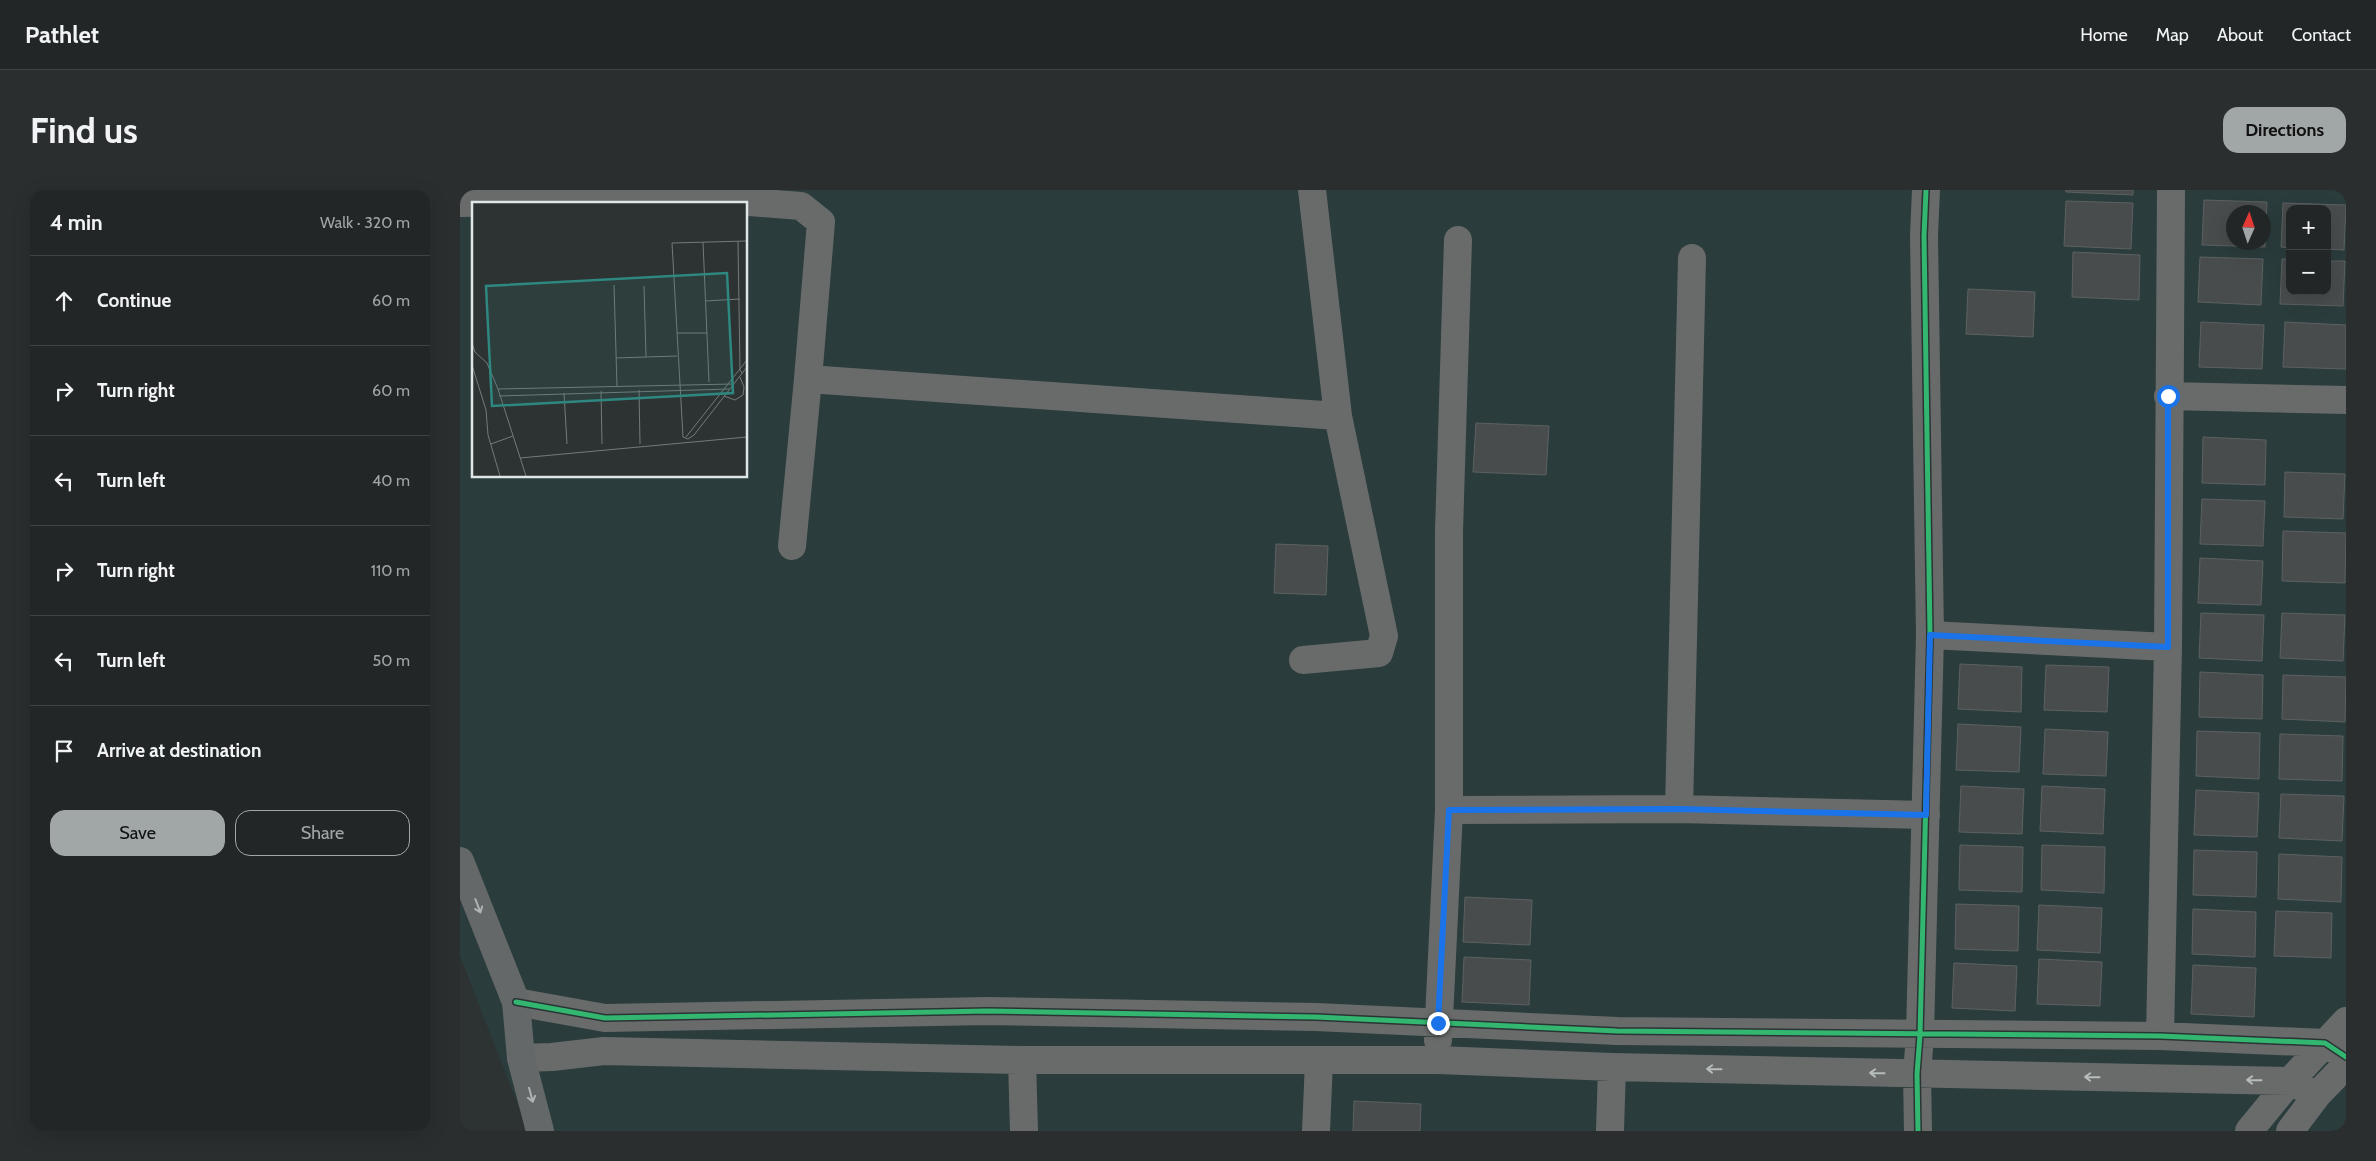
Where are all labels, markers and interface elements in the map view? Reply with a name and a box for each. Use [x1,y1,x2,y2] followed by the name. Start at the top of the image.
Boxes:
[25,20,99,49] text: Pathlet
[2080,24,2128,46] text: Home
[2156,24,2189,46] text: Map
[2217,24,2263,46] text: About
[2291,24,2351,46] text: Contact
[2223,107,2346,153] button: Directions
[30,109,138,152] text: Find us
[472,202,748,478] inset map
[2226,205,2271,250] north arrow
[2286,205,2331,295] map controls
[2286,205,2331,250] button: +
[50,210,103,235] text: 4 min
[320,213,410,232] text: Walk · 320 m
[2286,250,2331,295] button: −
[50,287,78,315] icon: ahead
[97,289,171,312] text: Continue
[372,291,410,310] text: 60 m
[50,377,78,405] icon: right
[97,379,175,402] text: Turn right
[372,381,410,400] text: 60 m
[2157,385,2180,408] route start
[50,467,78,495] icon: left
[97,469,165,492] text: Turn left
[372,471,410,490] text: 40 m
[50,557,78,585] icon: right
[97,559,175,582] text: Turn right
[371,561,410,580] text: 110 m
[50,647,78,675] icon: left
[97,649,165,672] text: Turn left
[373,651,410,670] text: 50 m
[50,737,78,765] icon: arrive
[97,739,261,762] text: Arrive at destination
[50,810,225,856] button: Save
[235,810,410,856] button: Share
[474,898,483,913] one-way arrow
[1427,1012,1450,1035] route end
[1707,1064,1723,1074] one-way arrow
[1869,1068,1886,1078] one-way arrow
[2084,1073,2100,1082] one-way arrow
[2246,1076,2262,1085] one-way arrow
[526,1087,536,1103] one-way arrow

